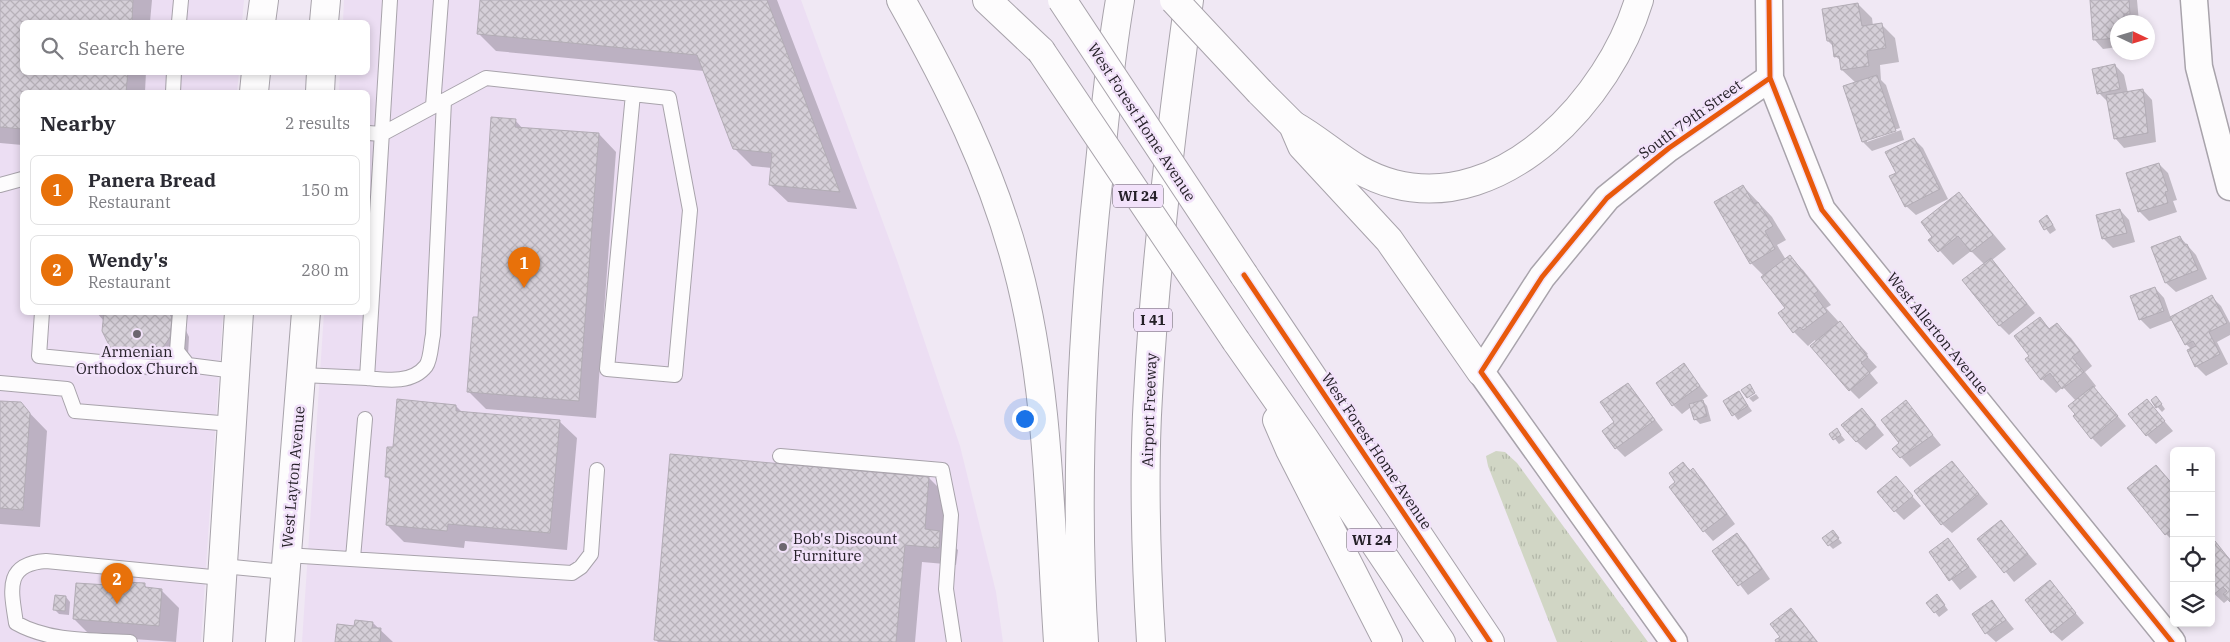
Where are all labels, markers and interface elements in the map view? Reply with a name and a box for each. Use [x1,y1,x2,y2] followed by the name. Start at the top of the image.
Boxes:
[2110,15,2155,60] north arrow
[20,20,370,75] search box
[38,34,66,62] icon: search
[78,36,185,60] text: Search here
[1084,39,1200,205] street label: West Forest Home Avenue
[1635,75,1745,163] street label: South 79th Street
[40,109,116,137] text: Nearby
[285,113,350,133] text: 2 results
[88,168,216,192] text: Panera Bread
[52,180,62,200] text: 1
[301,180,349,200] text: 150 m
[1113,185,1163,208] road number: WI 24
[88,192,171,212] text: Restaurant
[508,247,540,288] pin: 1
[88,248,168,272] text: Wendy's
[52,260,62,280] text: 2
[301,260,349,280] text: 280 m
[1883,268,1993,398] street label: West Allerton Avenue
[88,272,171,292] text: Restaurant
[1134,308,1172,332] road number: I 41
[131,328,143,340] marker: Armenian Orthodox Church
[76,342,198,378] place label: Armenian Orthodox Church
[1138,353,1160,467] street label: Airport Freeway
[1318,369,1436,533] street label: West Forest Home Avenue
[277,405,309,549] street label: West Layton Avenue
[1012,406,1038,432] your location
[2170,447,2215,627] map controls
[2170,447,2215,492] button: +
[2170,492,2215,537] button: −
[1347,528,1397,552] road number: WI 24
[793,529,897,565] place label: Bob's Discount Furniture
[2170,537,2215,582] button: locate
[777,541,789,553] marker: Bob's Discount Furniture
[101,563,133,604] pin: 2
[2170,582,2215,627] button: layers

